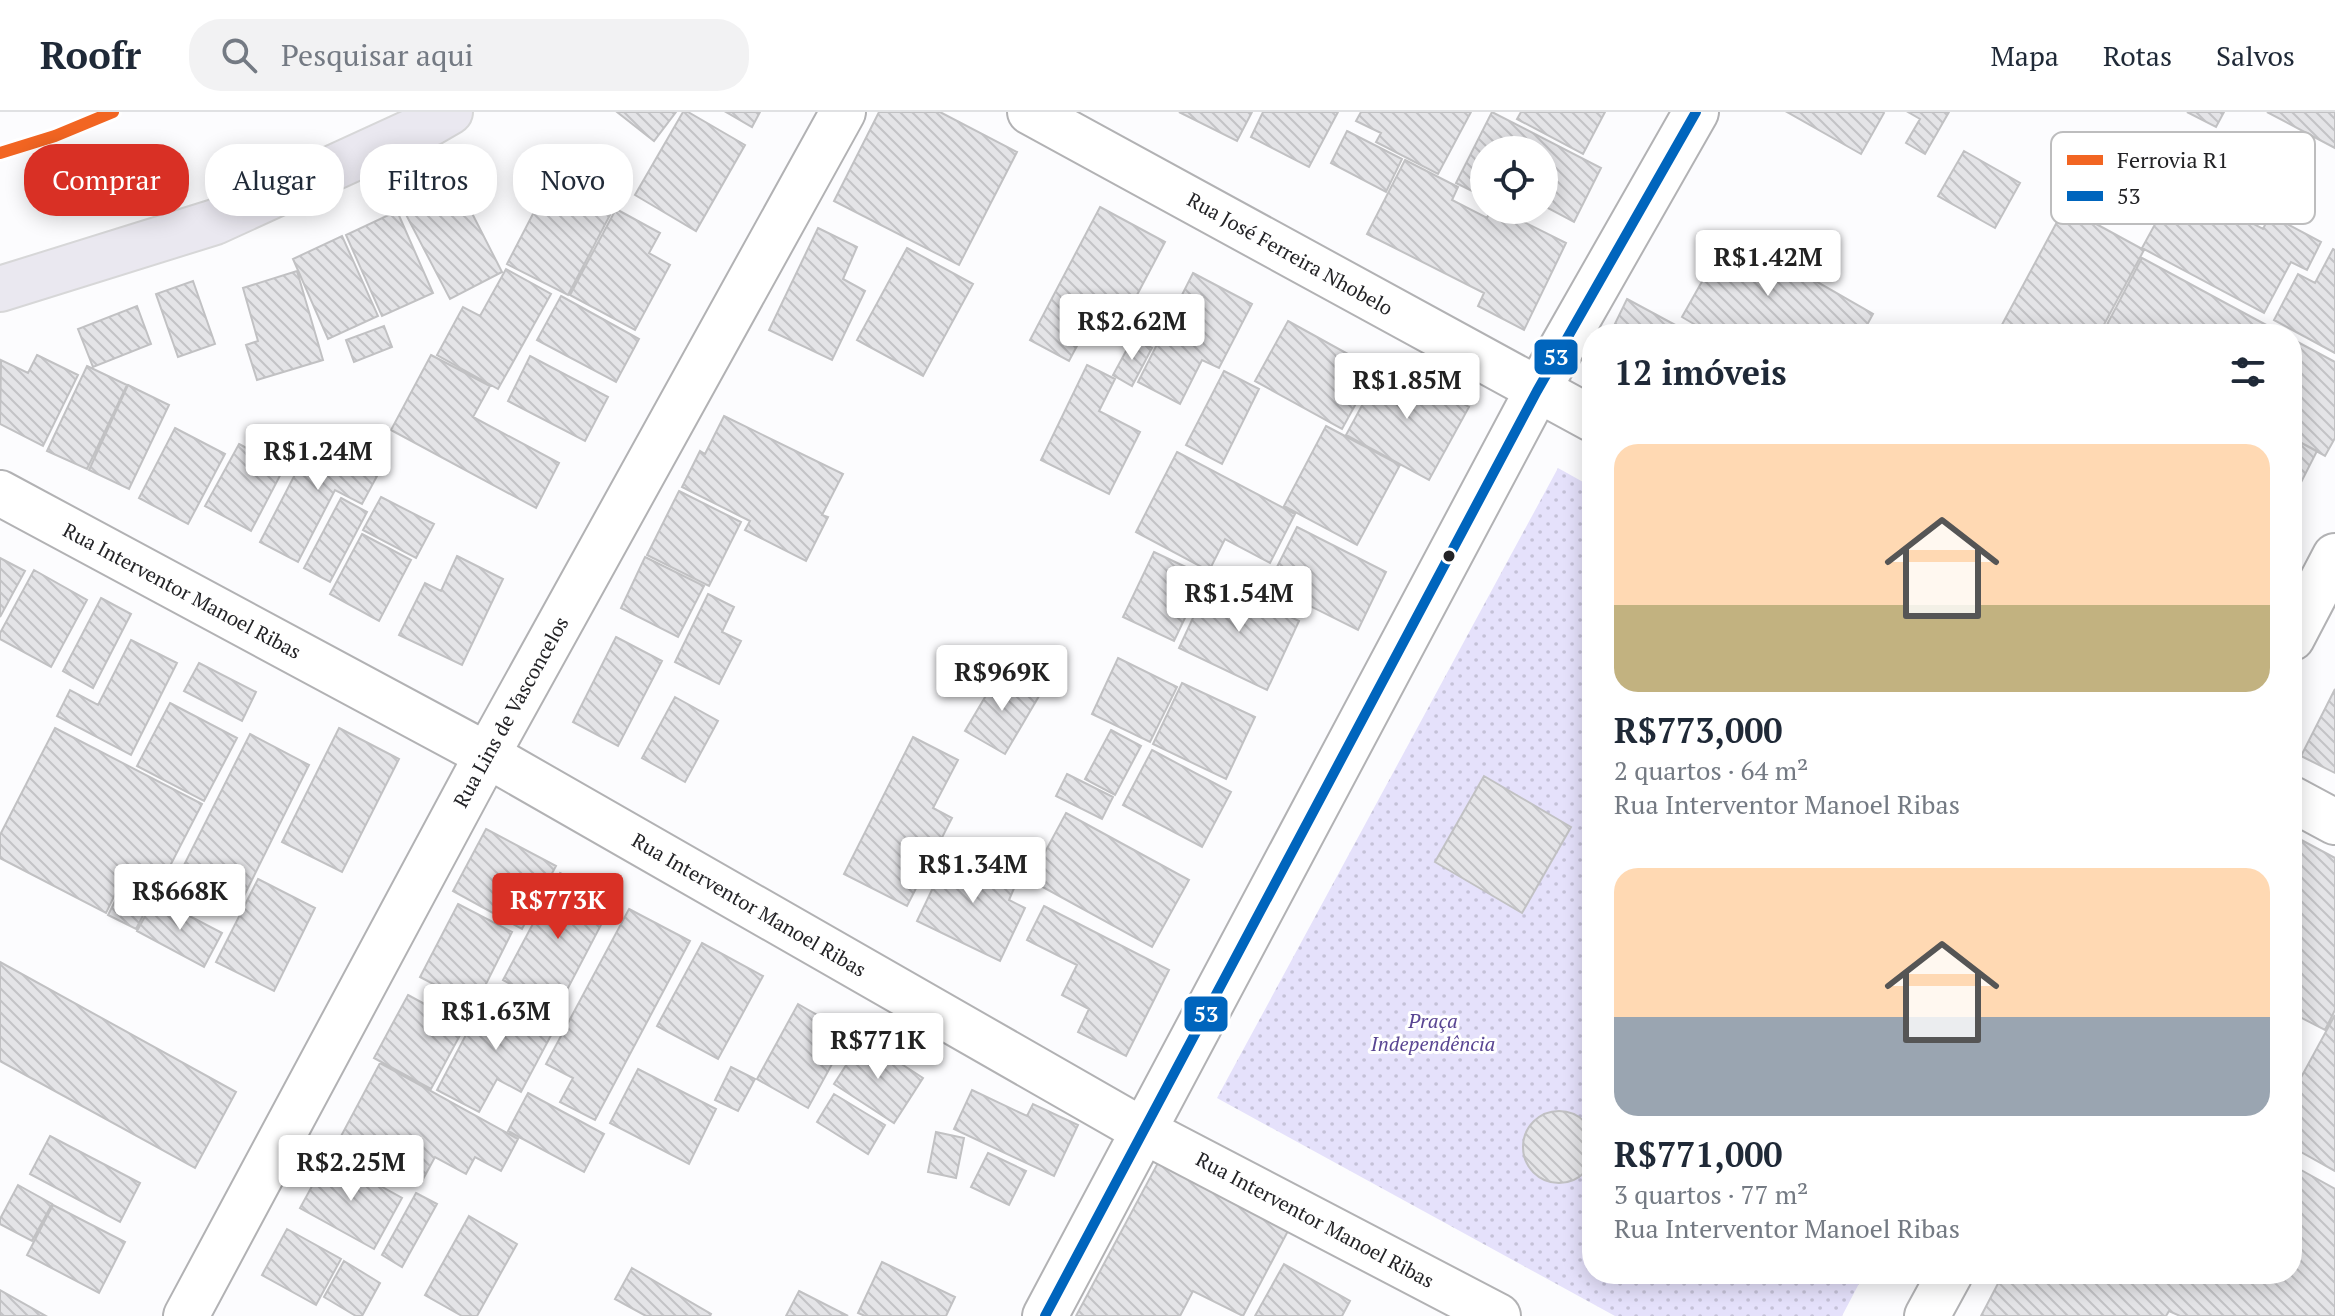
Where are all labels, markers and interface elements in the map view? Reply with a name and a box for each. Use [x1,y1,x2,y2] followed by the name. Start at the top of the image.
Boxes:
[189,19,749,91] search box
[40,30,141,80] text: Roofr
[217,33,261,77] icon: search
[281,35,474,75] text: Pesquisar aqui
[1991,37,2059,74] text: Mapa
[2103,37,2172,74] text: Rotas
[2216,37,2295,74] text: Salvos
[2051,132,2315,224] legend
[1470,136,1558,224] map controls
[1470,136,1558,224] button: locate
[24,144,189,216] chip: Comprar
[205,144,344,216] chip: Alugar
[360,144,497,216] chip: Filtros
[513,144,633,216] chip: Novo
[2117,145,2229,174] text: Ferrovia R1
[2117,181,2140,210] text: 53
[1183,186,1398,321] street label: Rua José Ferreira Nhobelo
[1694,230,1842,298] pin: R$1.42M
[1714,239,1822,273] text: R$1.42M
[1058,294,1206,362] pin: R$2.62M
[1078,303,1186,337] text: R$2.62M
[1533,338,1579,376] line badge: 53
[1544,342,1568,371] text: 53
[1614,350,1787,395] text: 12 imóveis
[2226,350,2270,394] icon: filters
[1333,353,1481,421] pin: R$1.85M
[1353,362,1461,396] text: R$1.85M
[244,424,392,492] pin: R$1.24M
[264,433,372,467] text: R$1.24M
[1870,496,2014,640] icon: home
[58,516,306,665] street label: Rua Interventor Manoel Ribas
[1441,548,1457,564] unlabelled marker
[1165,566,1313,634] pin: R$1.54M
[1185,575,1293,609] text: R$1.54M
[447,611,574,812] street label: Rua Lins de Vasconcelos
[937,645,1067,713] pin: R$969K
[954,654,1050,688] text: R$969K
[1614,708,1783,753] text: R$773,000
[1614,753,1808,787] text: 2 quartos · 64 m²
[1614,787,1960,821] text: Rua Interventor Manoel Ribas
[627,826,871,983] street label: Rua Interventor Manoel Ribas
[899,837,1047,905] pin: R$1.34M
[919,846,1027,880] text: R$1.34M
[115,864,245,932] pin: R$668K
[132,873,228,907] text: R$668K
[493,873,623,941] pin: R$773K
[510,882,606,916] text: R$773K
[1870,920,2014,1064] icon: home
[422,984,570,1052] pin: R$1.63M
[442,993,550,1027] text: R$1.63M
[1183,995,1229,1033] line badge: 53
[1194,999,1218,1028] text: 53
[1370,1007,1495,1057] park label: Praça Independência
[813,1013,943,1081] pin: R$771K
[830,1022,926,1056] text: R$771K
[1614,1132,1783,1177] text: R$771,000
[277,1135,425,1203] pin: R$2.25M
[297,1144,405,1178] text: R$2.25M
[1191,1145,1439,1294] street label: Rua Interventor Manoel Ribas
[1614,1177,1808,1211] text: 3 quartos · 77 m²
[1614,1211,1960,1245] text: Rua Interventor Manoel Ribas

